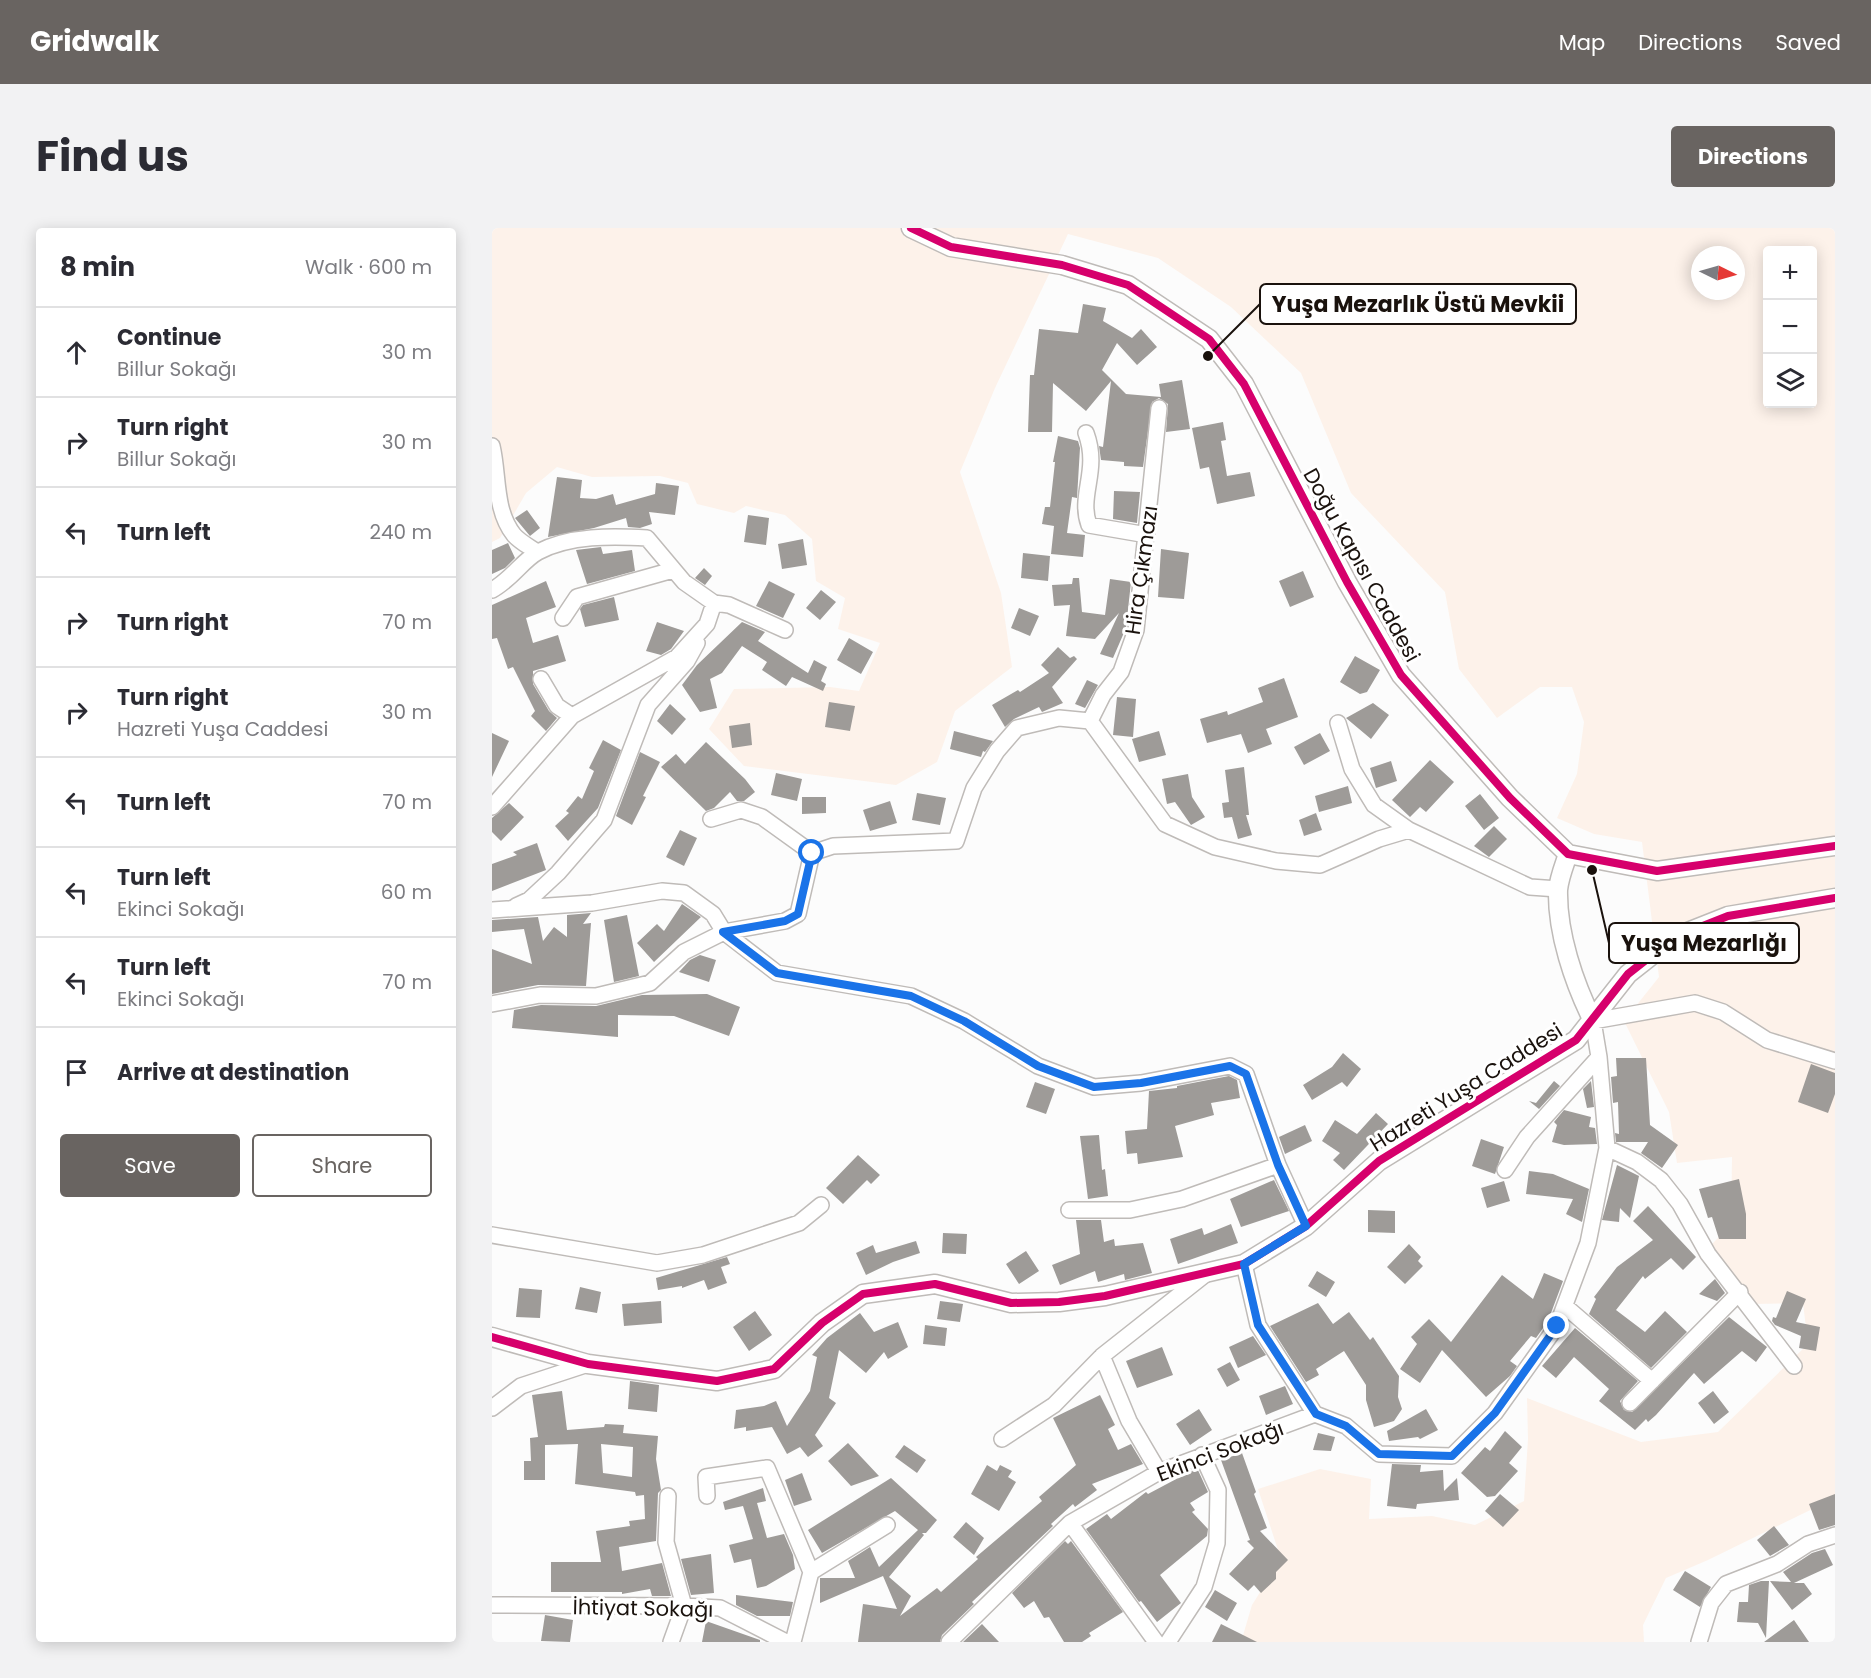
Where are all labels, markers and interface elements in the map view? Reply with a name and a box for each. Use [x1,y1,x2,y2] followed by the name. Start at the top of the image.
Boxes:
[30,22,159,61] text: Gridwalk
[1559,28,1605,57] text: Map
[1638,28,1742,57] text: Directions
[1775,28,1841,57] text: Saved
[1671,126,1835,187] button: Directions
[36,127,189,186] text: Find us
[1691,246,1745,300] north arrow
[1763,246,1817,408] map controls
[1763,246,1817,300] button: +
[60,249,135,285] text: 8 min
[305,253,432,281] text: Walk · 600 m
[1260,284,1576,324] callout: Yuşa Mezarlık Üstü Mevkii
[1272,289,1564,320] text: Yuşa Mezarlık Üstü Mevkii
[1763,300,1817,354] button: −
[117,322,221,353] text: Continue
[60,336,93,369] icon: ahead
[382,338,432,366] text: 30 m
[1763,354,1817,408] button: layers
[117,355,236,383] text: Billur Sokağı
[117,412,228,443] text: Turn right
[60,426,93,459] icon: right
[382,428,432,456] text: 30 m
[117,445,236,473] text: Billur Sokağı
[1297,463,1427,667] street label: Doğu Kapısı Caddesi
[1118,504,1164,636] street label: Hira Çıkmazı
[60,516,93,549] icon: left
[117,517,211,548] text: Turn left
[369,518,432,546] text: 240 m
[60,606,93,639] icon: right
[117,607,228,638] text: Turn right
[383,608,432,636] text: 70 m
[117,682,228,713] text: Turn right
[60,696,93,729] icon: right
[382,698,432,726] text: 30 m
[117,715,328,743] text: Hazreti Yuşa Caddesi
[60,786,93,819] icon: left
[117,787,211,818] text: Turn left
[383,788,432,816] text: 70 m
[798,839,824,865] route start
[117,862,211,893] text: Turn left
[60,876,93,909] icon: left
[381,878,432,906] text: 60 m
[117,895,244,923] text: Ekinci Sokağı
[1609,923,1799,963] callout: Yuşa Mezarlığı
[1621,928,1787,959] text: Yuşa Mezarlığı
[117,952,211,983] text: Turn left
[60,966,93,999] icon: left
[383,968,432,996] text: 70 m
[117,985,244,1013] text: Ekinci Sokağı
[1364,1016,1568,1158] street label: Hazreti Yuşa Caddesi
[60,1056,93,1089] icon: arrive
[117,1057,349,1088] text: Arrive at destination
[60,1134,240,1197] button: Save
[252,1134,432,1197] button: Share
[1543,1312,1569,1338] route end
[1152,1413,1288,1489] street label: Ekinci Sokağı
[572,1592,714,1624] street label: İhtiyat Sokağı

